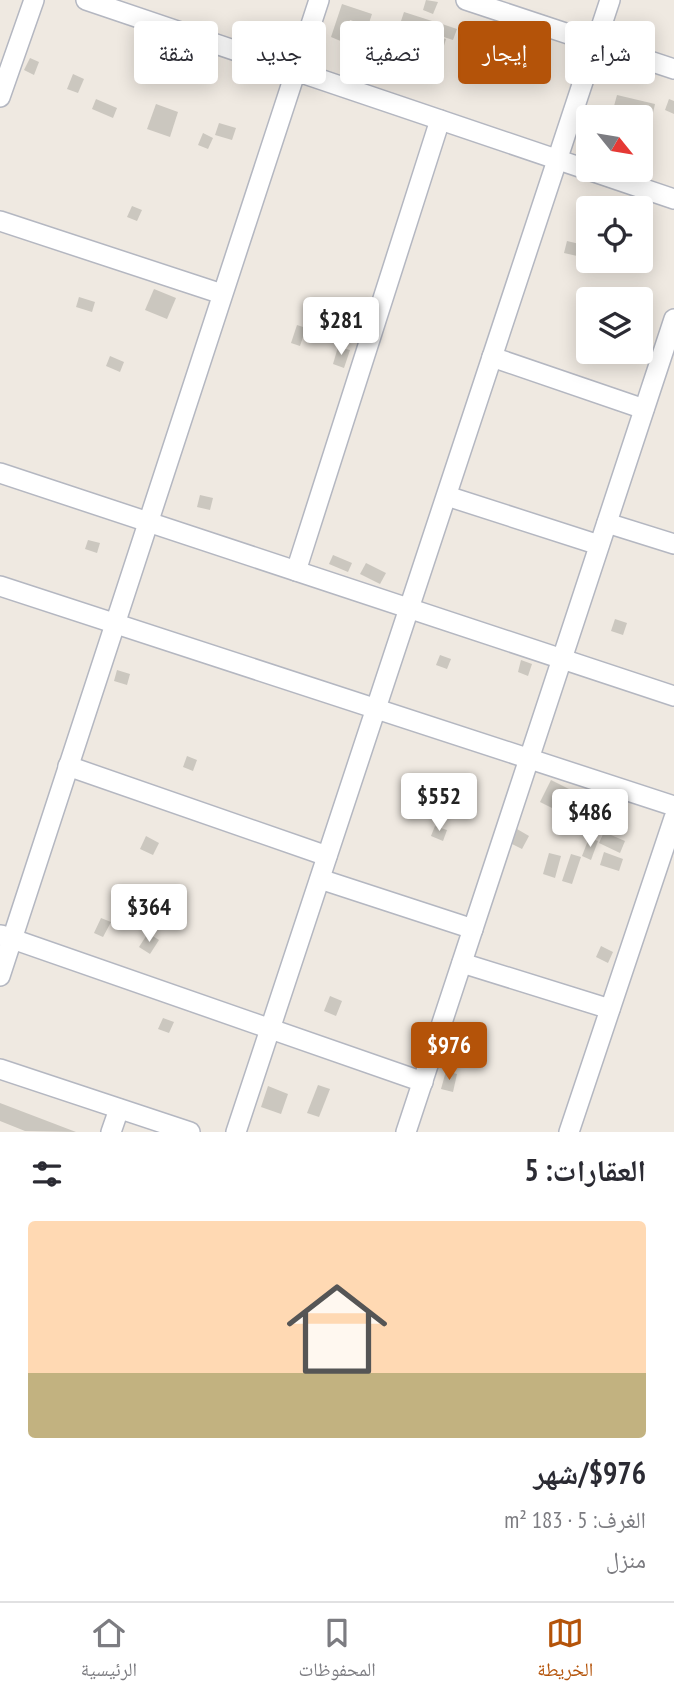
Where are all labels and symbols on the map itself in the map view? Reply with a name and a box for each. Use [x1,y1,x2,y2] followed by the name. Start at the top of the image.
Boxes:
[576,105,653,182] north arrow
[300,298,382,357] pin: $281
[398,774,480,833] pin: $552
[549,790,631,849] pin: $486
[108,884,190,944] pin: $364
[408,1023,490,1082] pin: $976

